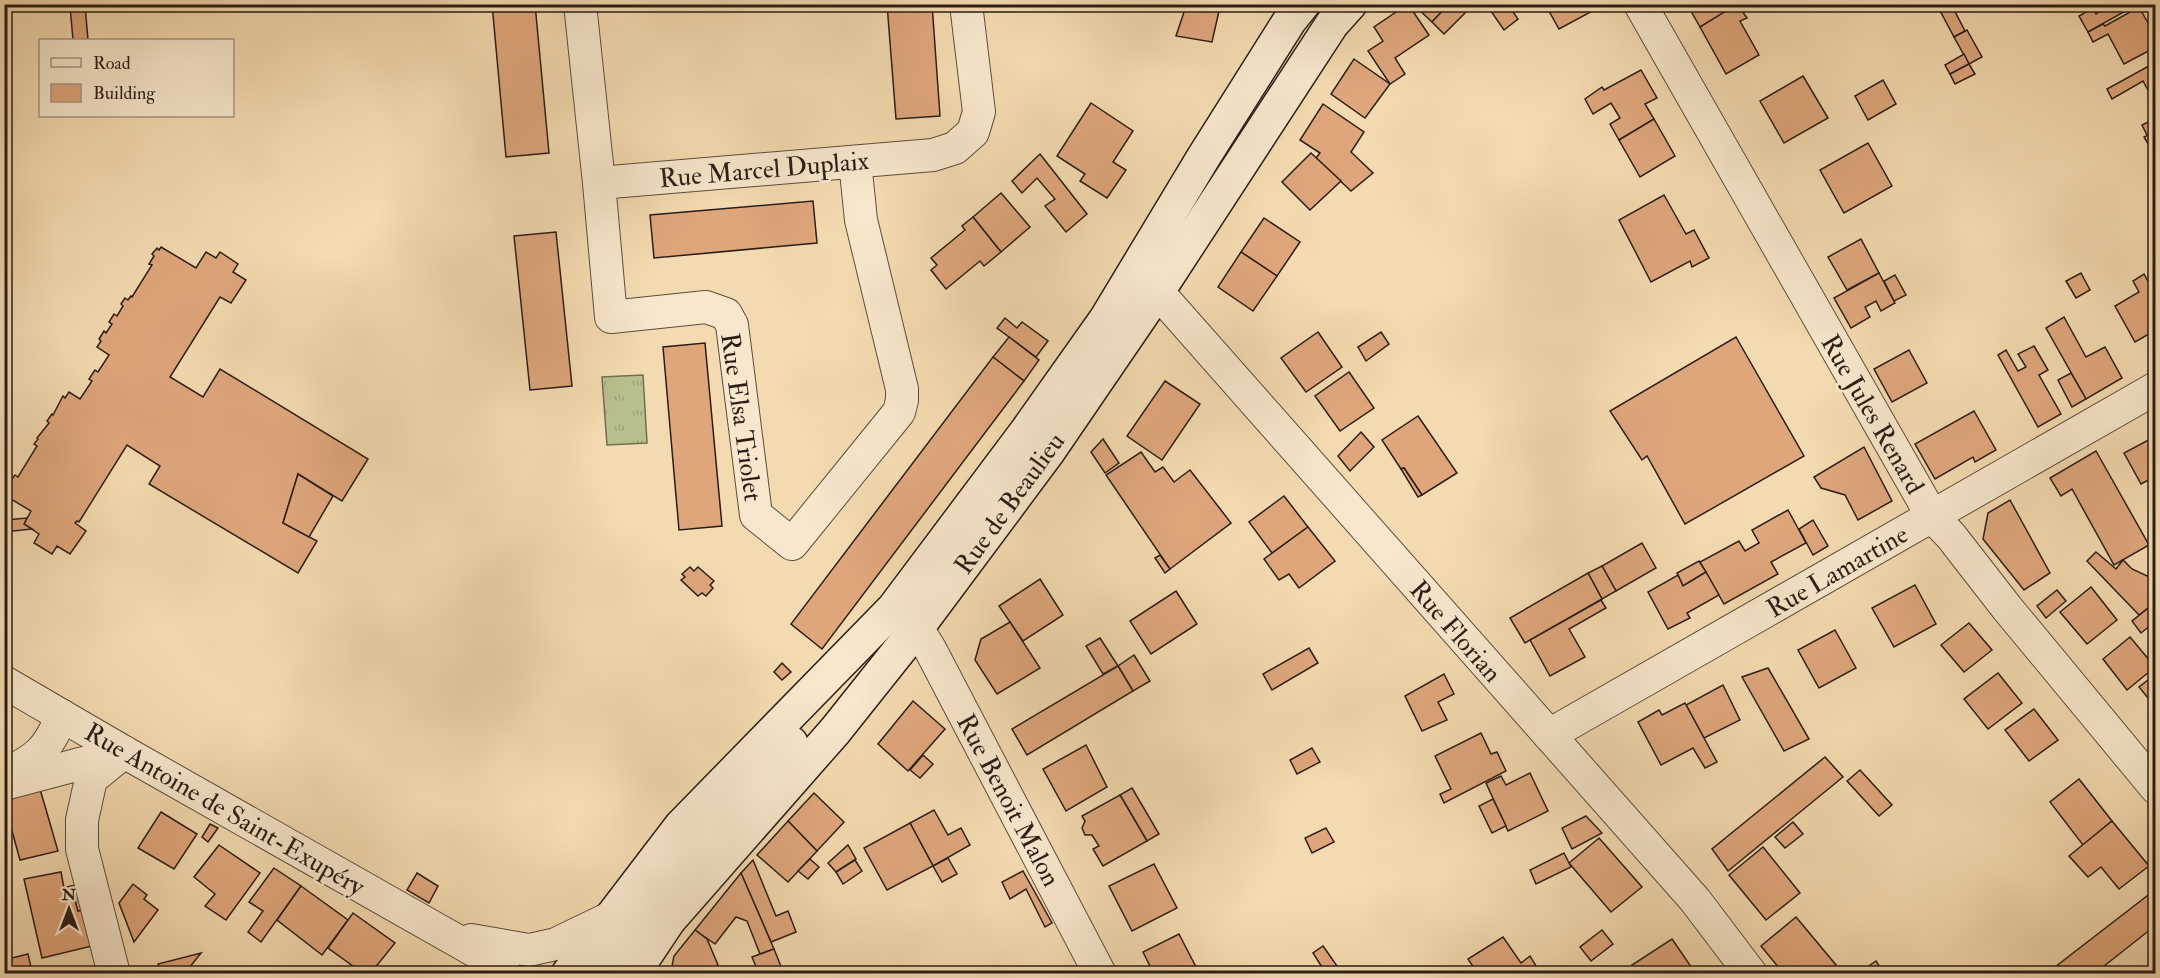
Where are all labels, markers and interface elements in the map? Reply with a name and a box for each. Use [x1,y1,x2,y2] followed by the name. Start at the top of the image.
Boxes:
[39,39,234,117] legend
[93,52,131,75] text: Road
[93,82,156,105] text: Building
[658,145,871,196] street label: Rue Marcel Duplaix
[1813,329,1931,500] street label: Rue Jules Renard
[713,331,769,503] street label: Rue Elsa Triolet
[948,427,1072,581] street label: Rue de Beaulieu
[1761,518,1914,625] street label: Rue Lamartine
[1402,574,1508,689] street label: Rue Florian
[949,709,1067,892] street label: Rue Benoit Malon
[78,716,371,904] street label: Rue Antoine de Saint-Exupéry
[39,879,99,939] north arrow
[61,885,77,905] text: N

